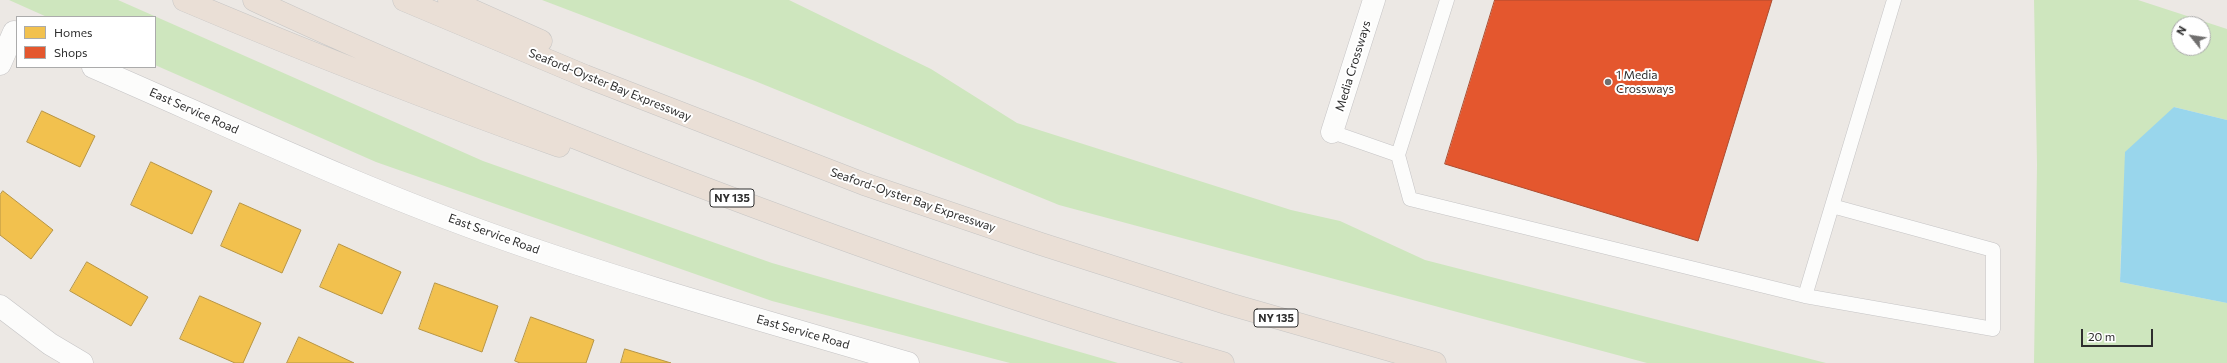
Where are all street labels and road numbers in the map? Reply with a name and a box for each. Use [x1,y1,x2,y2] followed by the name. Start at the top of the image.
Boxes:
[1332,19,1374,113] street label: Media Crossways
[527,46,693,124] street label: Seaford-Oyster Bay Expressway
[147,85,241,137] street label: East Service Road
[828,165,998,235] street label: Seaford-Oyster Bay Expressway
[710,189,754,207] road number: NY 135
[446,211,542,257] street label: East Service Road
[1254,309,1298,327] road number: NY 135
[755,312,851,352] street label: East Service Road

